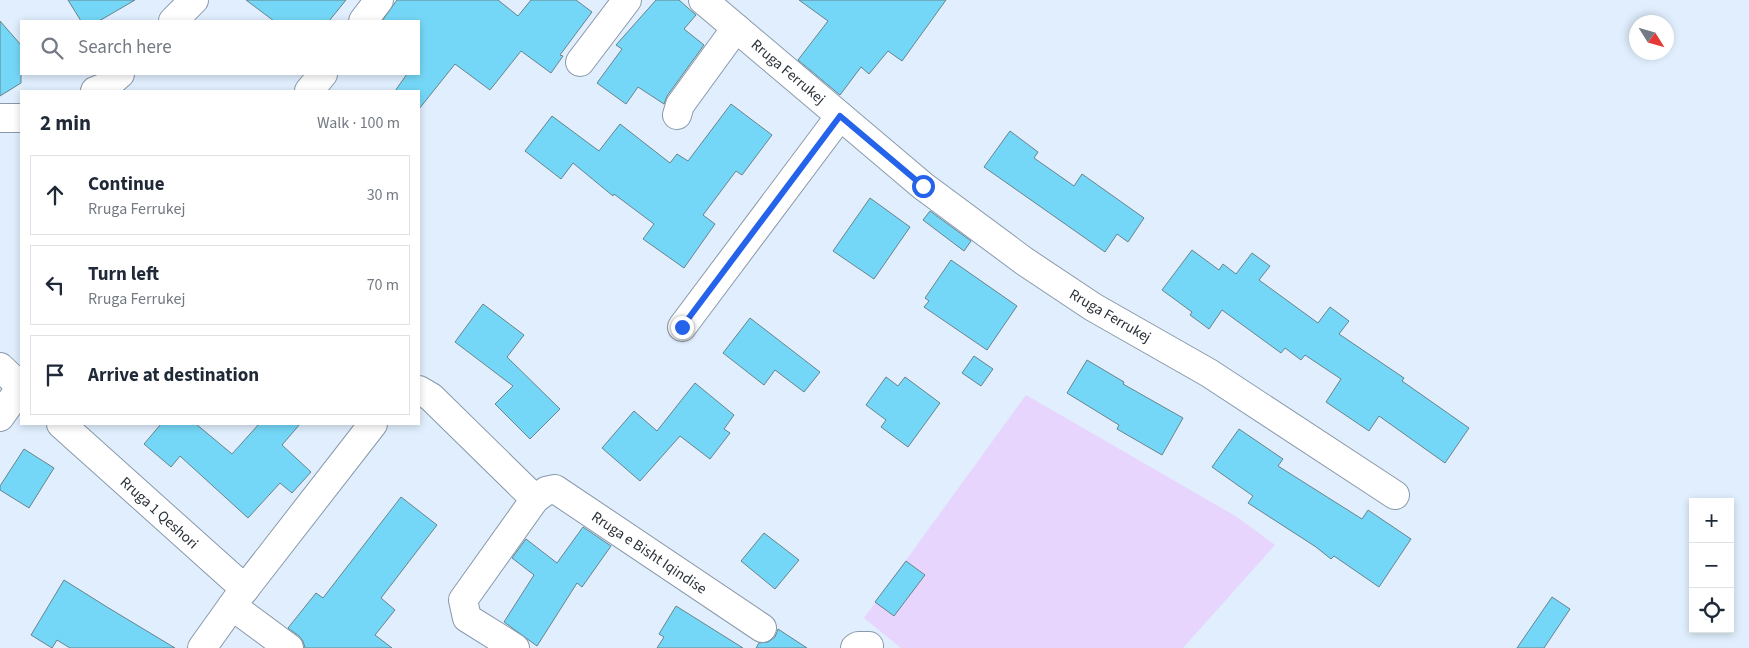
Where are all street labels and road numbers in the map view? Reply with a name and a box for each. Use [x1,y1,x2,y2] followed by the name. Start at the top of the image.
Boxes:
[746,35,830,109] street label: Rruga Ferrukej
[1065,284,1155,348] street label: Rruga Ferrukej
[115,472,203,554] street label: Rruga 1 Qeshori
[587,507,711,599] street label: Rruga e Bisht Iqindise

